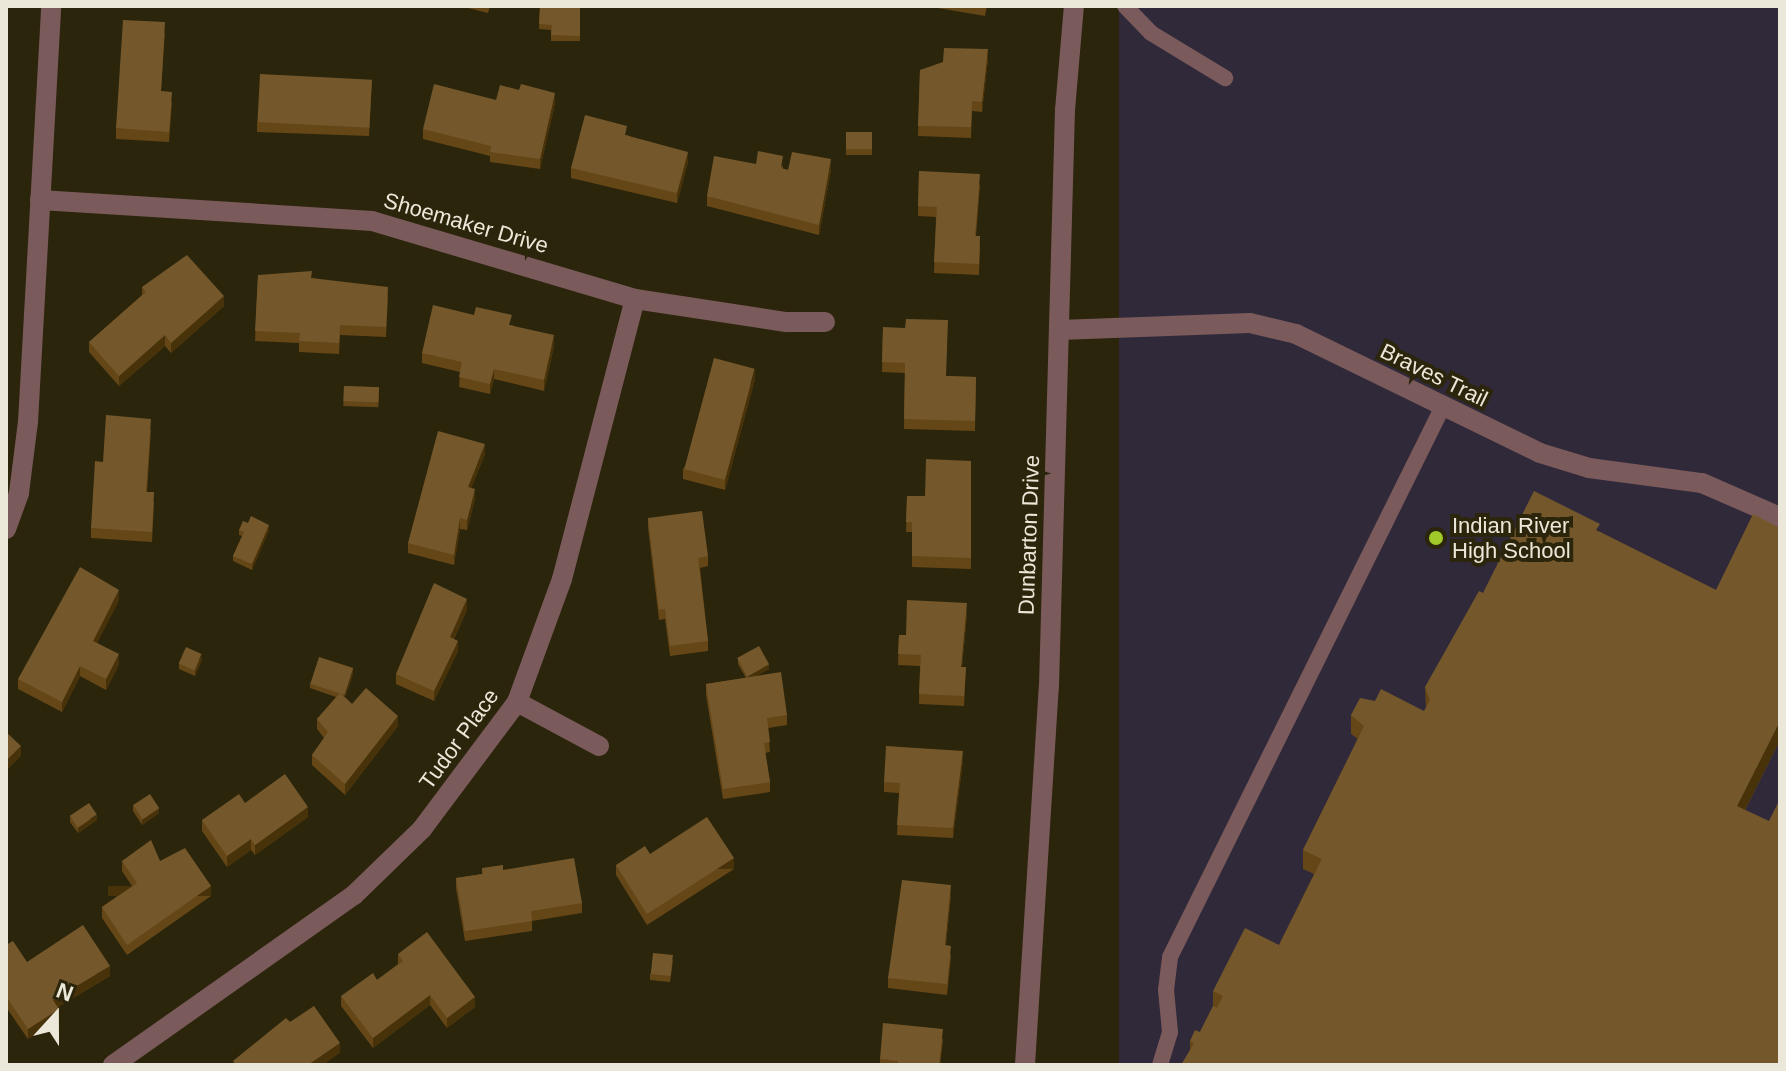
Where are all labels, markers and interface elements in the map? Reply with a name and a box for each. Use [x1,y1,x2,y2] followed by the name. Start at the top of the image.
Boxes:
[381,187,551,259] street label: Shoemaker Drive
[1376,338,1492,412] street label: Braves Trail
[1013,454,1045,616] street label: Dunbarton Drive
[1452,512,1571,564] place label: Indian River High School
[1427,529,1445,547] marker: Indian River High School
[414,684,504,794] street label: Tudor Place
[16,975,96,1055] north arrow
[53,978,77,1007] text: N

